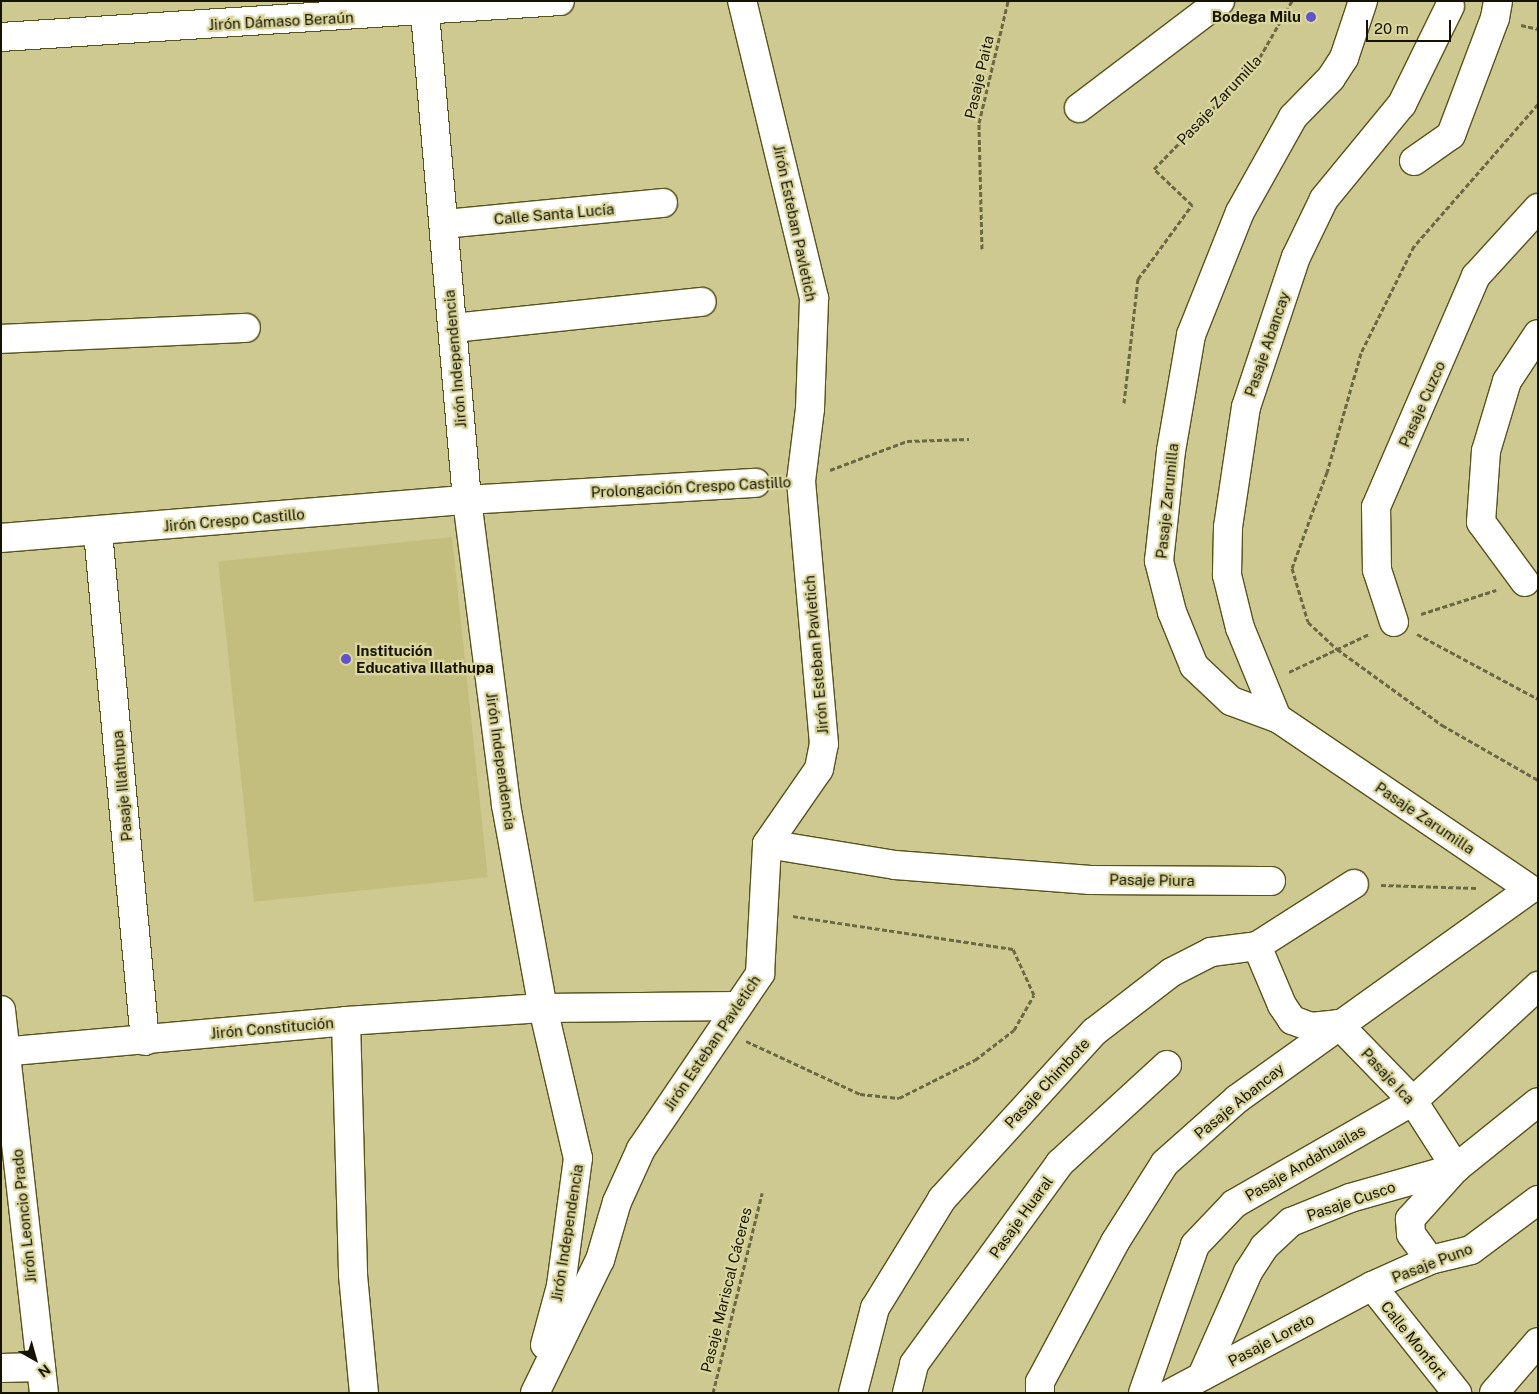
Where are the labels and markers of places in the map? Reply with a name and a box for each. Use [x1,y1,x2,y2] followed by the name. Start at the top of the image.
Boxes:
[1212,8,1301,26] place label: Bodega Milu
[1305,11,1317,23] marker: Bodega Milu
[356,641,494,676] place label: Institución Educativa Illathupa
[340,653,352,665] marker: Institución Educativa Illathupa

